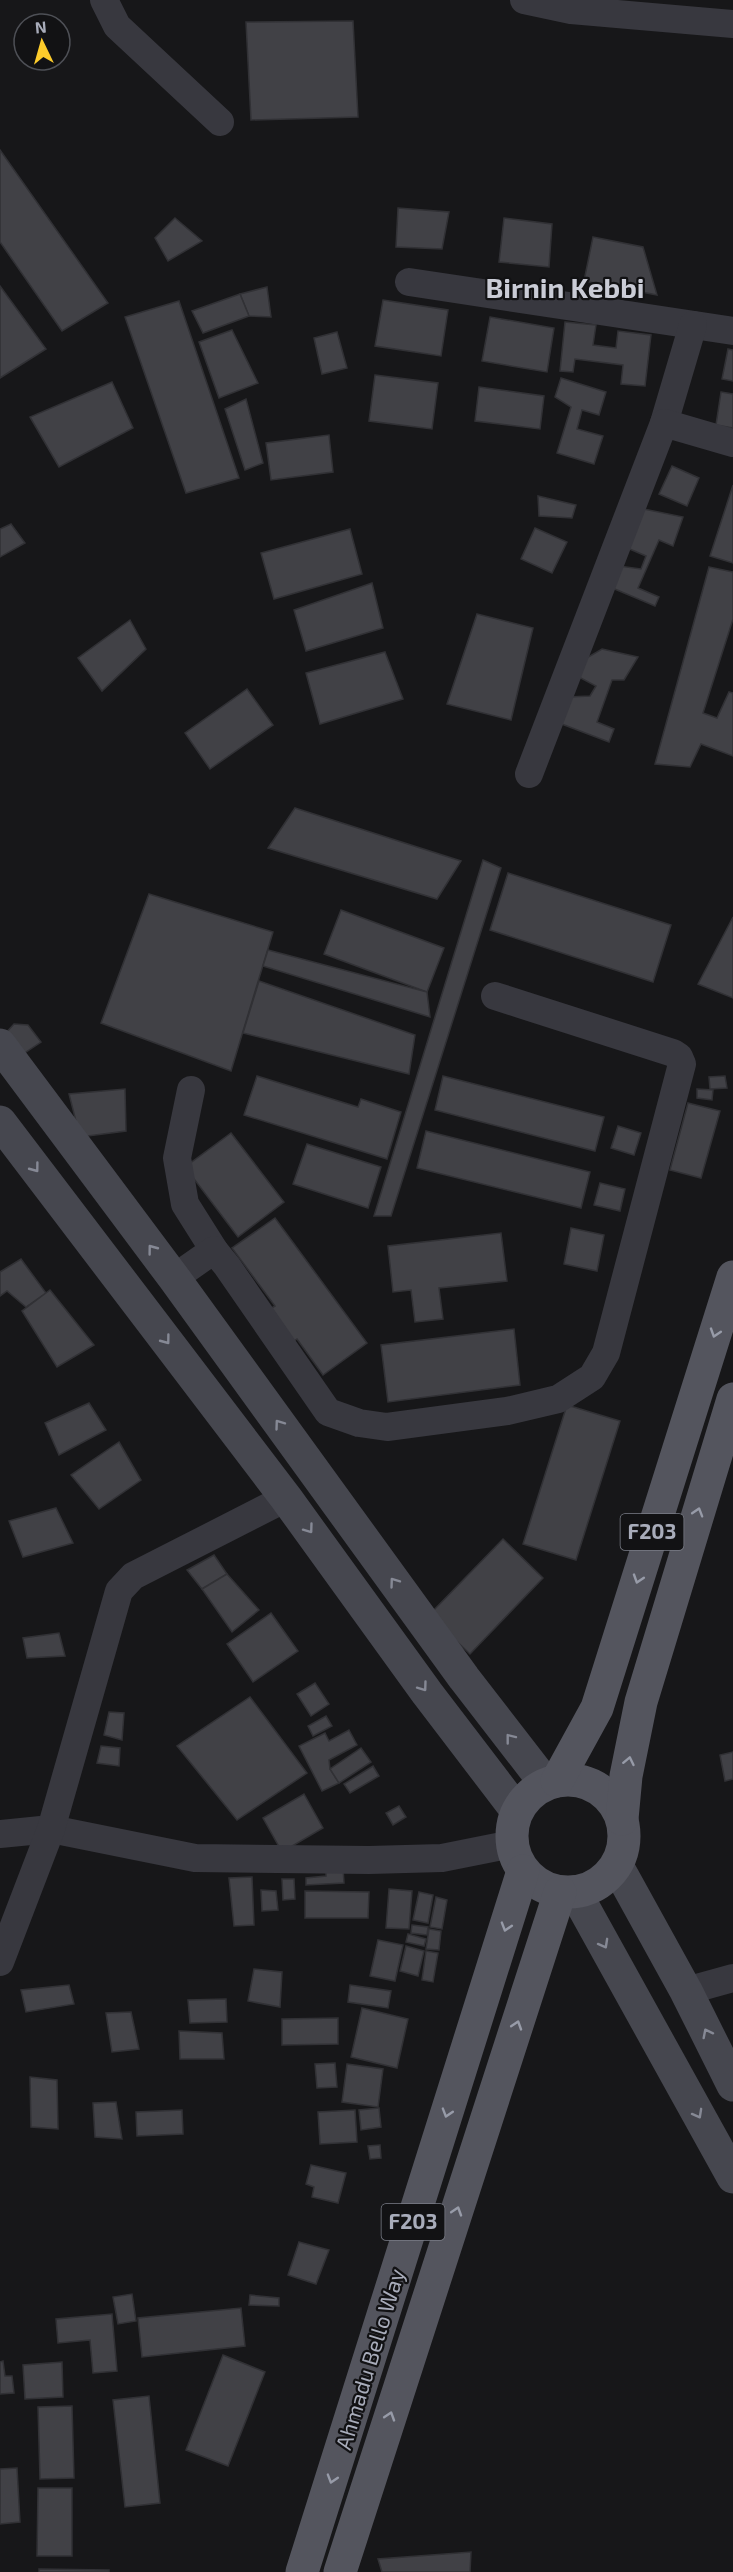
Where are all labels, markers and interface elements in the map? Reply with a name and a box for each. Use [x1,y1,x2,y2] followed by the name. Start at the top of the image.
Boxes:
[12,12,72,72] north arrow
[34,17,47,37] text: N
[485,270,645,304] district label: Birnin Kebbi
[28,1162,39,1173] one-way arrow
[149,1245,160,1256] one-way arrow
[710,1327,723,1338] one-way arrow
[158,1334,169,1345] one-way arrow
[276,1419,287,1430] one-way arrow
[691,1507,703,1518] one-way arrow
[620,1514,684,1550] road number: F203
[301,1523,312,1534] one-way arrow
[632,1573,645,1584] one-way arrow
[390,1577,401,1588] one-way arrow
[416,1681,427,1692] one-way arrow
[507,1734,518,1745] one-way arrow
[622,1756,635,1766] one-way arrow
[501,1921,513,1932] one-way arrow
[597,1937,608,1948] one-way arrow
[509,2020,522,2031] one-way arrow
[702,2028,714,2039] one-way arrow
[442,2107,454,2118] one-way arrow
[691,2108,702,2118] one-way arrow
[382,2204,444,2240] road number: F203
[449,2206,462,2217] one-way arrow
[329,2265,409,2452] street label: Ahmadu Bello Way
[383,2411,395,2422] one-way arrow
[326,2473,339,2484] one-way arrow

